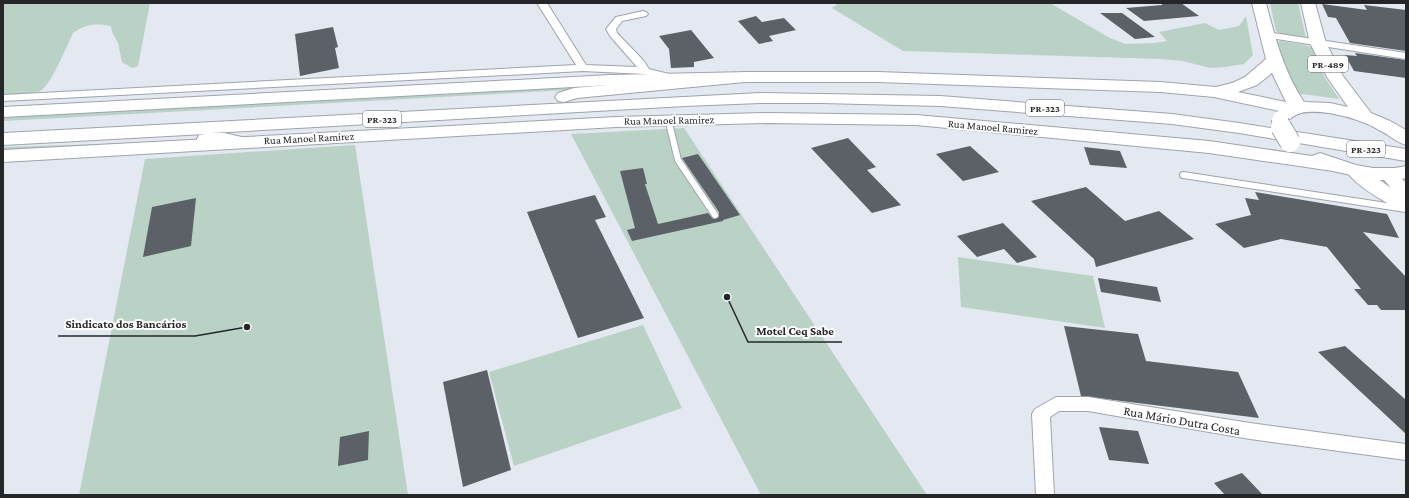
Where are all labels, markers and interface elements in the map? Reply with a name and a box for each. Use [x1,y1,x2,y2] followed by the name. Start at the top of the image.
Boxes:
[1308,56,1348,72] road number: PR-489
[1026,100,1064,116] road number: PR-323
[363,111,401,127] road number: PR-323
[624,113,715,127] street label: Rua Manoel Ramirez
[947,117,1039,137] street label: Rua Manoel Ramirez
[264,130,355,146] street label: Rua Manoel Ramirez
[1347,141,1385,157] road number: PR-323
[58,312,195,336] callout: Sindicato dos Bancários
[66,317,187,331] text: Sindicato dos Bancários
[748,318,842,342] callout: Motel Ceq Sabe
[756,324,834,338] text: Motel Ceq Sabe
[1122,403,1241,438] street label: Rua Mário Dutra Costa

